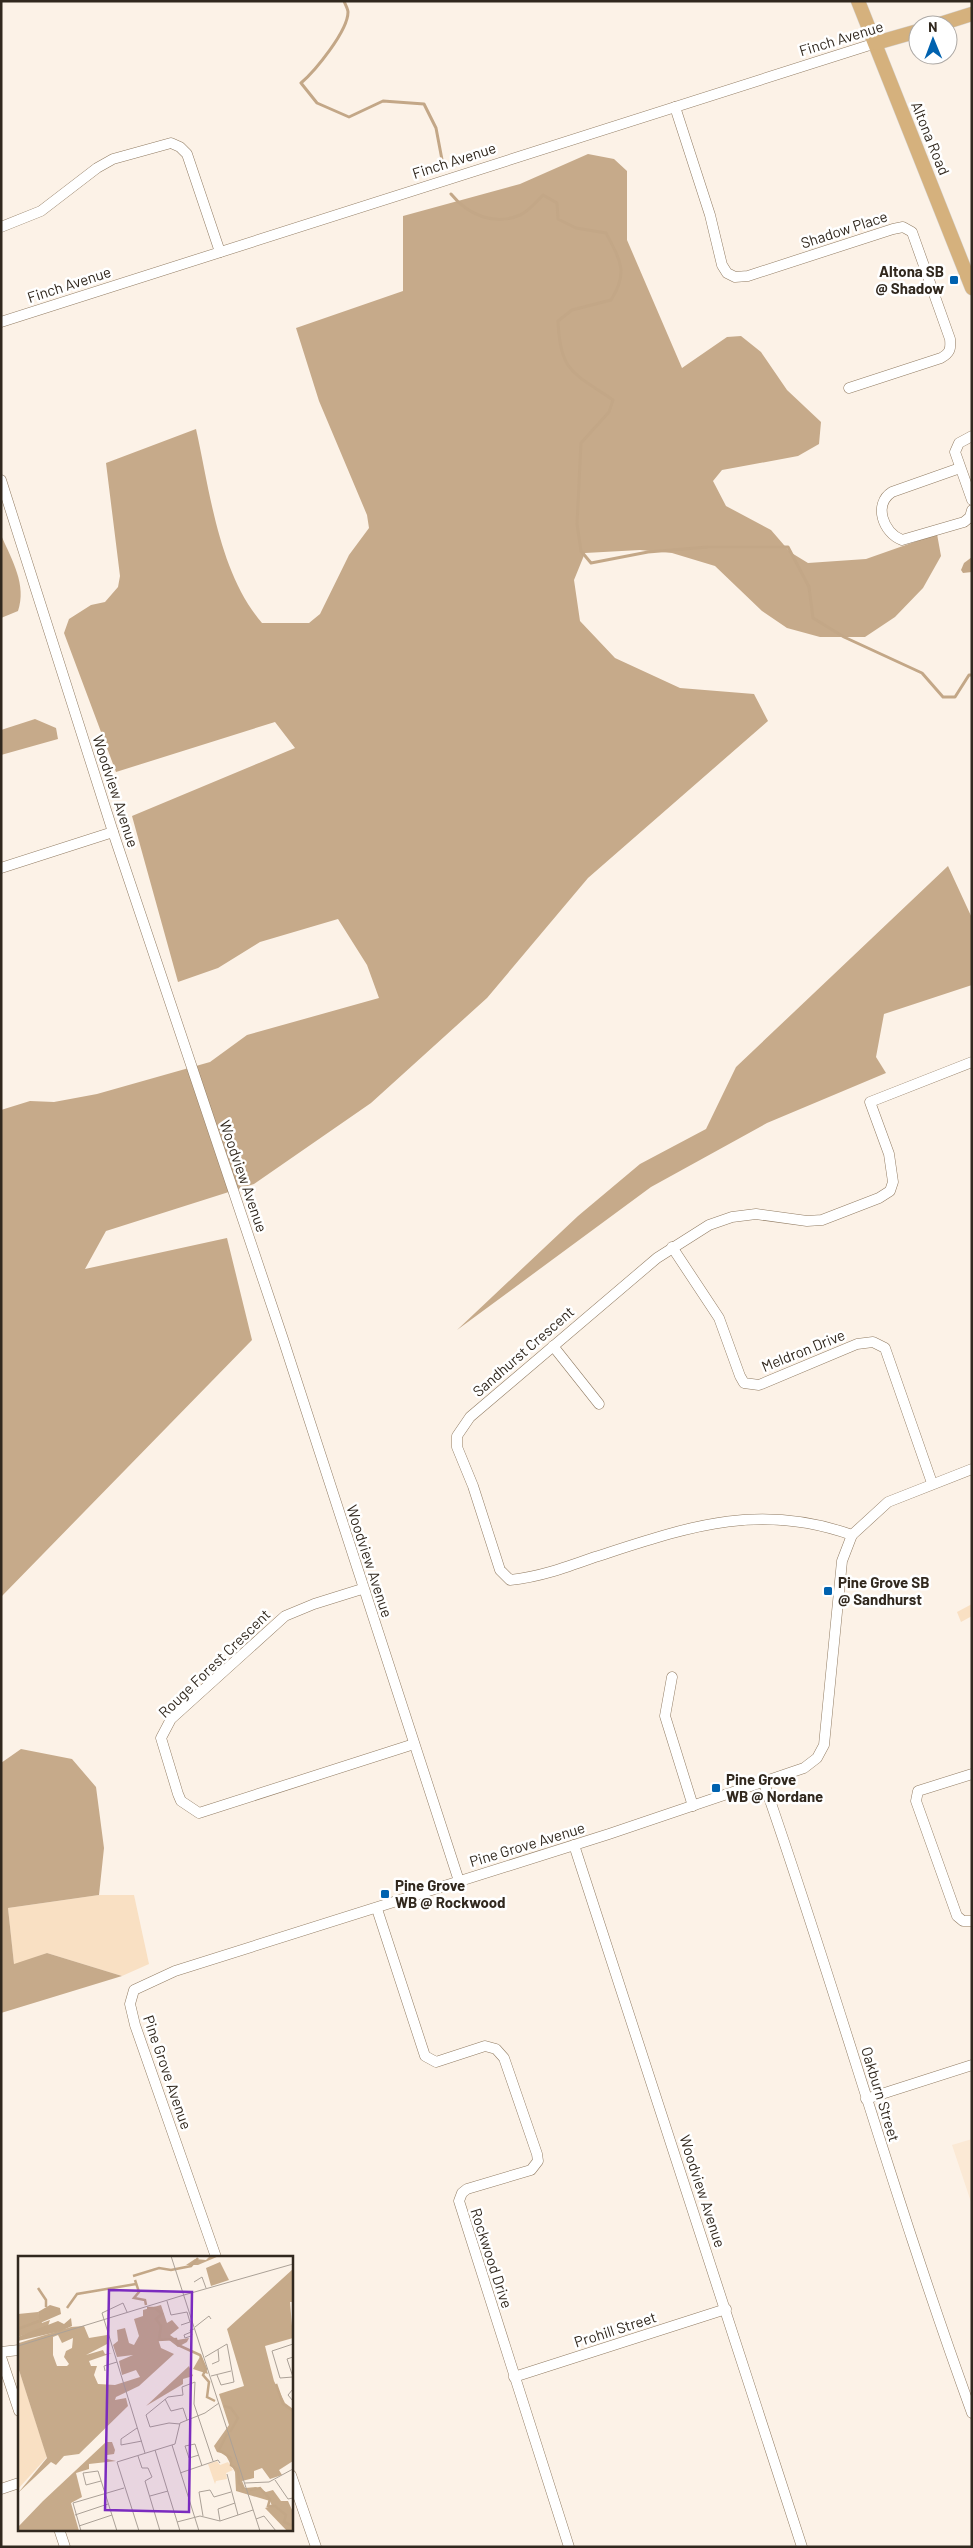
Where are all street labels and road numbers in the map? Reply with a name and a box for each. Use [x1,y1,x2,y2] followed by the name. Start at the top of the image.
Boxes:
[797,17,885,59] street label: Finch Avenue
[908,99,954,177] street label: Altona Road
[410,138,498,182] street label: Finch Avenue
[798,207,890,251] street label: Shadow Place
[25,262,113,306] street label: Finch Avenue
[89,732,143,850] street label: Woodview Avenue
[216,1118,272,1234] street label: Woodview Avenue
[469,1302,577,1400] street label: Sandhurst Crescent
[759,1325,847,1375] street label: Meldron Drive
[343,1502,397,1620] street label: Woodview Avenue
[154,1605,274,1721] street label: Rouge Forest Crescent
[467,1818,587,1870] street label: Pine Grove Avenue
[140,2012,196,2132] street label: Pine Grove Avenue
[858,2044,904,2144] street label: Oakburn Street
[676,2132,730,2250] street label: Woodview Avenue
[467,2206,517,2310] street label: Rockwood Drive
[572,2307,658,2351] street label: Prohill Street

